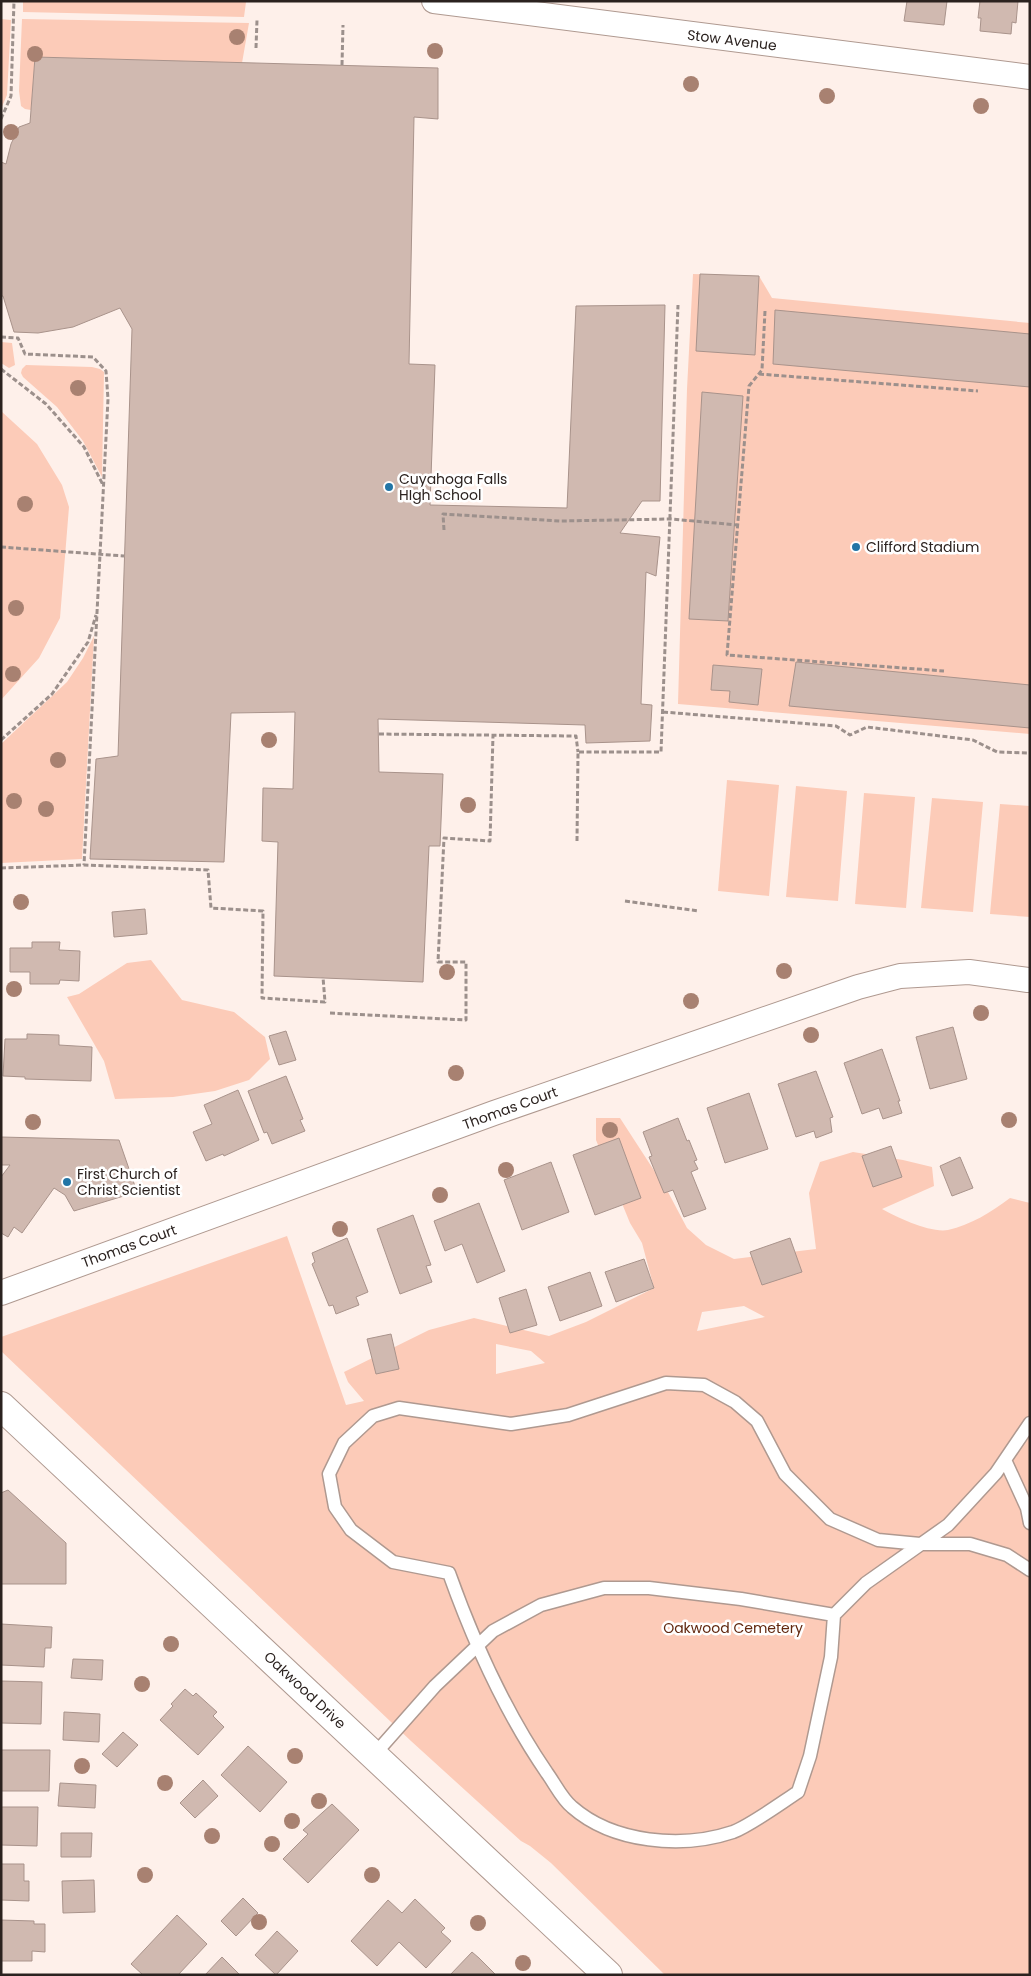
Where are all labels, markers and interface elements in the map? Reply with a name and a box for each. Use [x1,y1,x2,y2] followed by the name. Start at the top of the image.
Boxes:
[686,25,778,55] street label: Stow Avenue
[399,469,507,505] place label: Cuyahoga Falls HIgh School
[383,481,395,493] marker: Cuyahoga Falls HIgh School
[866,537,979,557] place label: Clifford Stadium
[850,541,862,553] marker: Clifford Stadium
[460,1082,560,1134] street label: Thomas Court
[77,1164,180,1200] place label: First Church of Christ Scientist
[61,1176,73,1188] marker: First Church of Christ Scientist
[79,1220,179,1272] street label: Thomas Court
[663,1618,803,1638] park label: Oakwood Cemetery
[260,1647,351,1733] street label: Oakwood Drive

